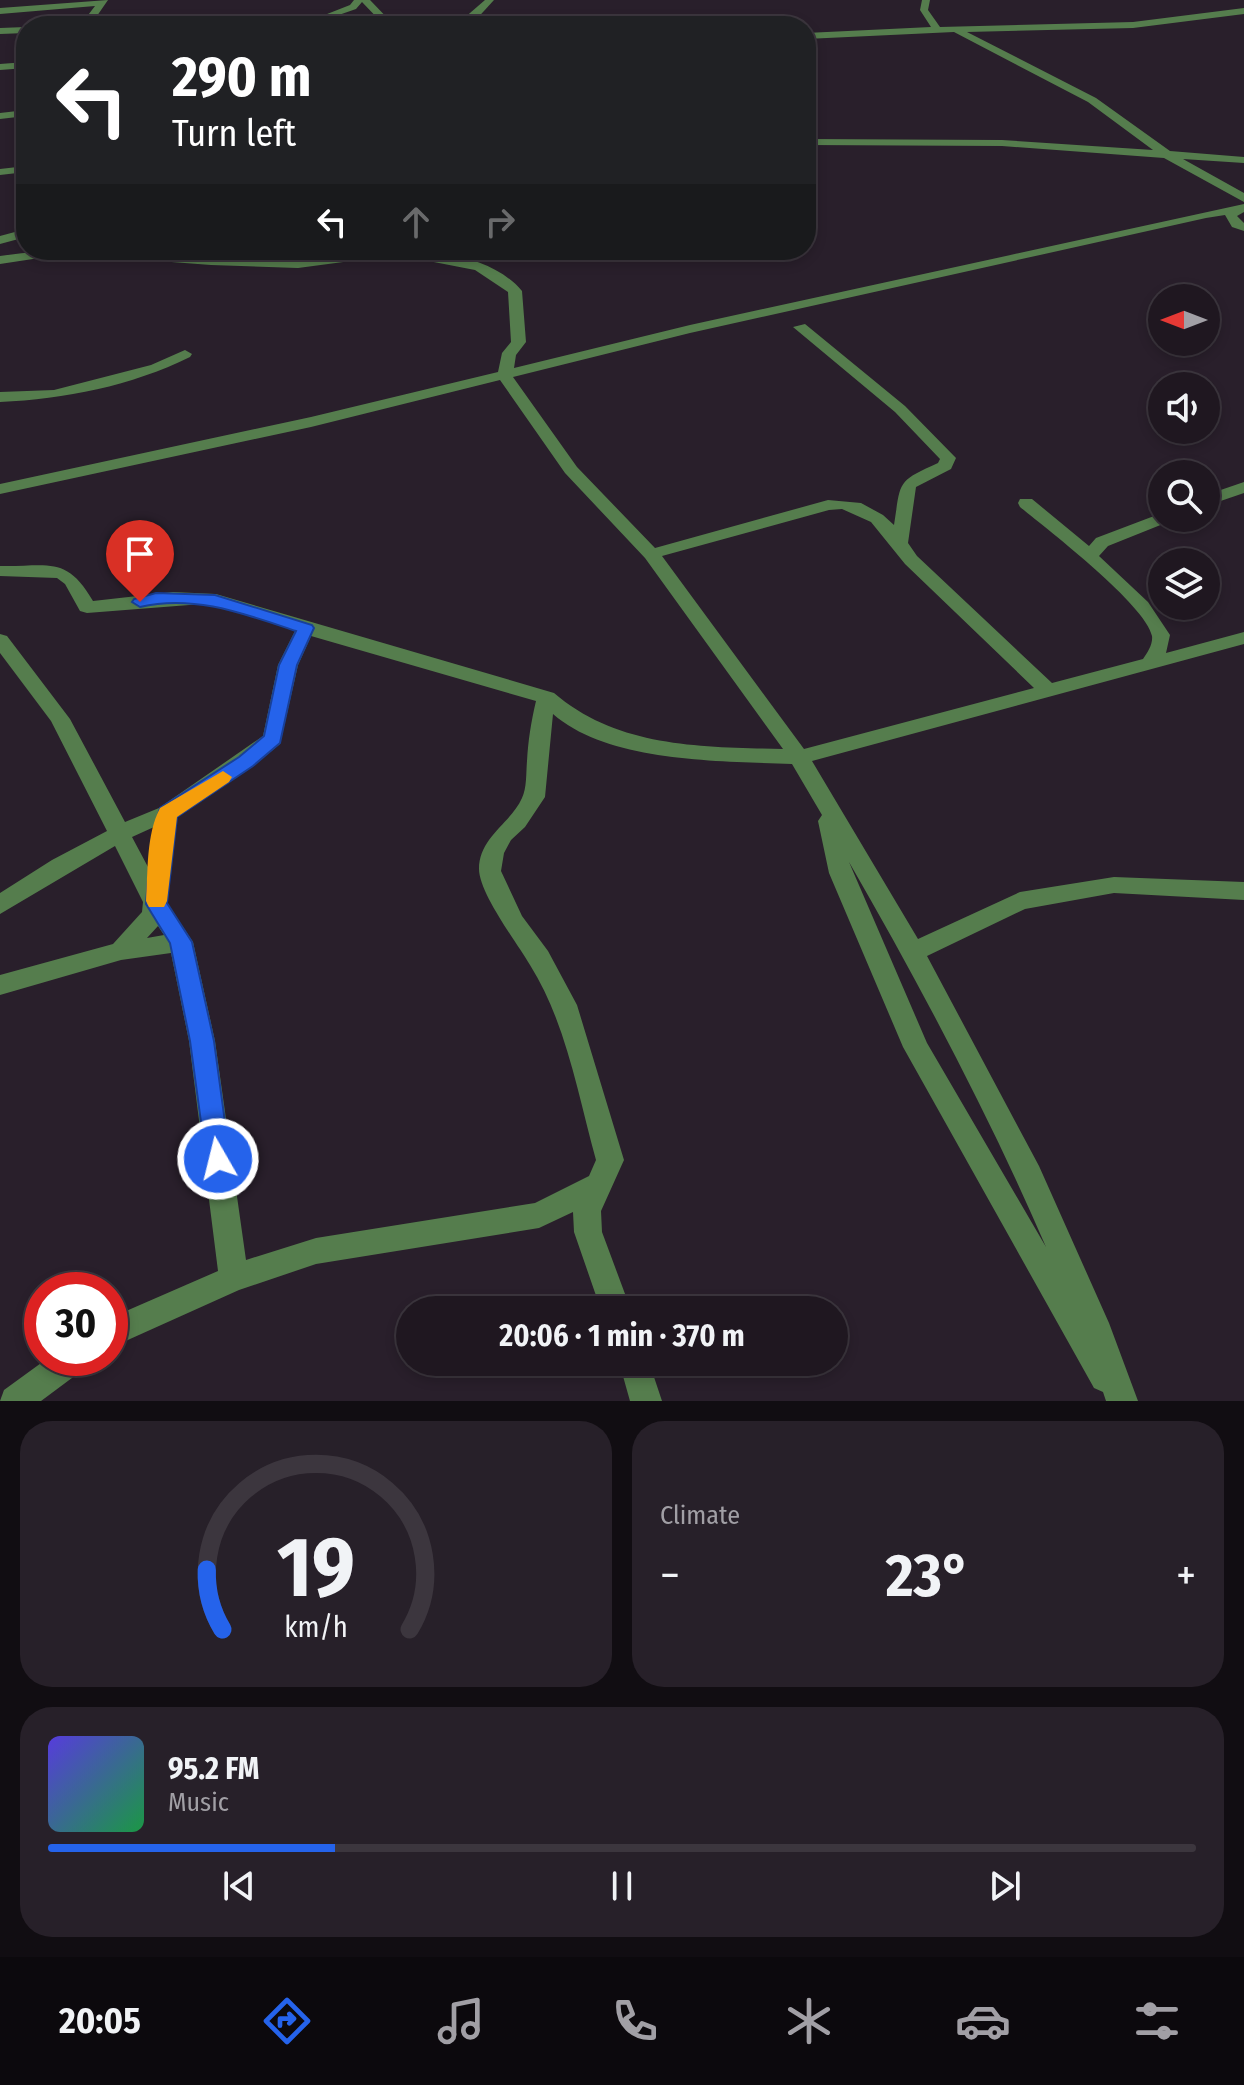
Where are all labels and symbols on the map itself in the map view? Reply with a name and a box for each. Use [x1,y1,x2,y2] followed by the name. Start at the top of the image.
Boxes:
[1148,284,1220,356] north arrow
[106,520,174,602] pin
[176,1117,260,1201] position arrow
[24,1272,128,1376] speed limit sign: 30

